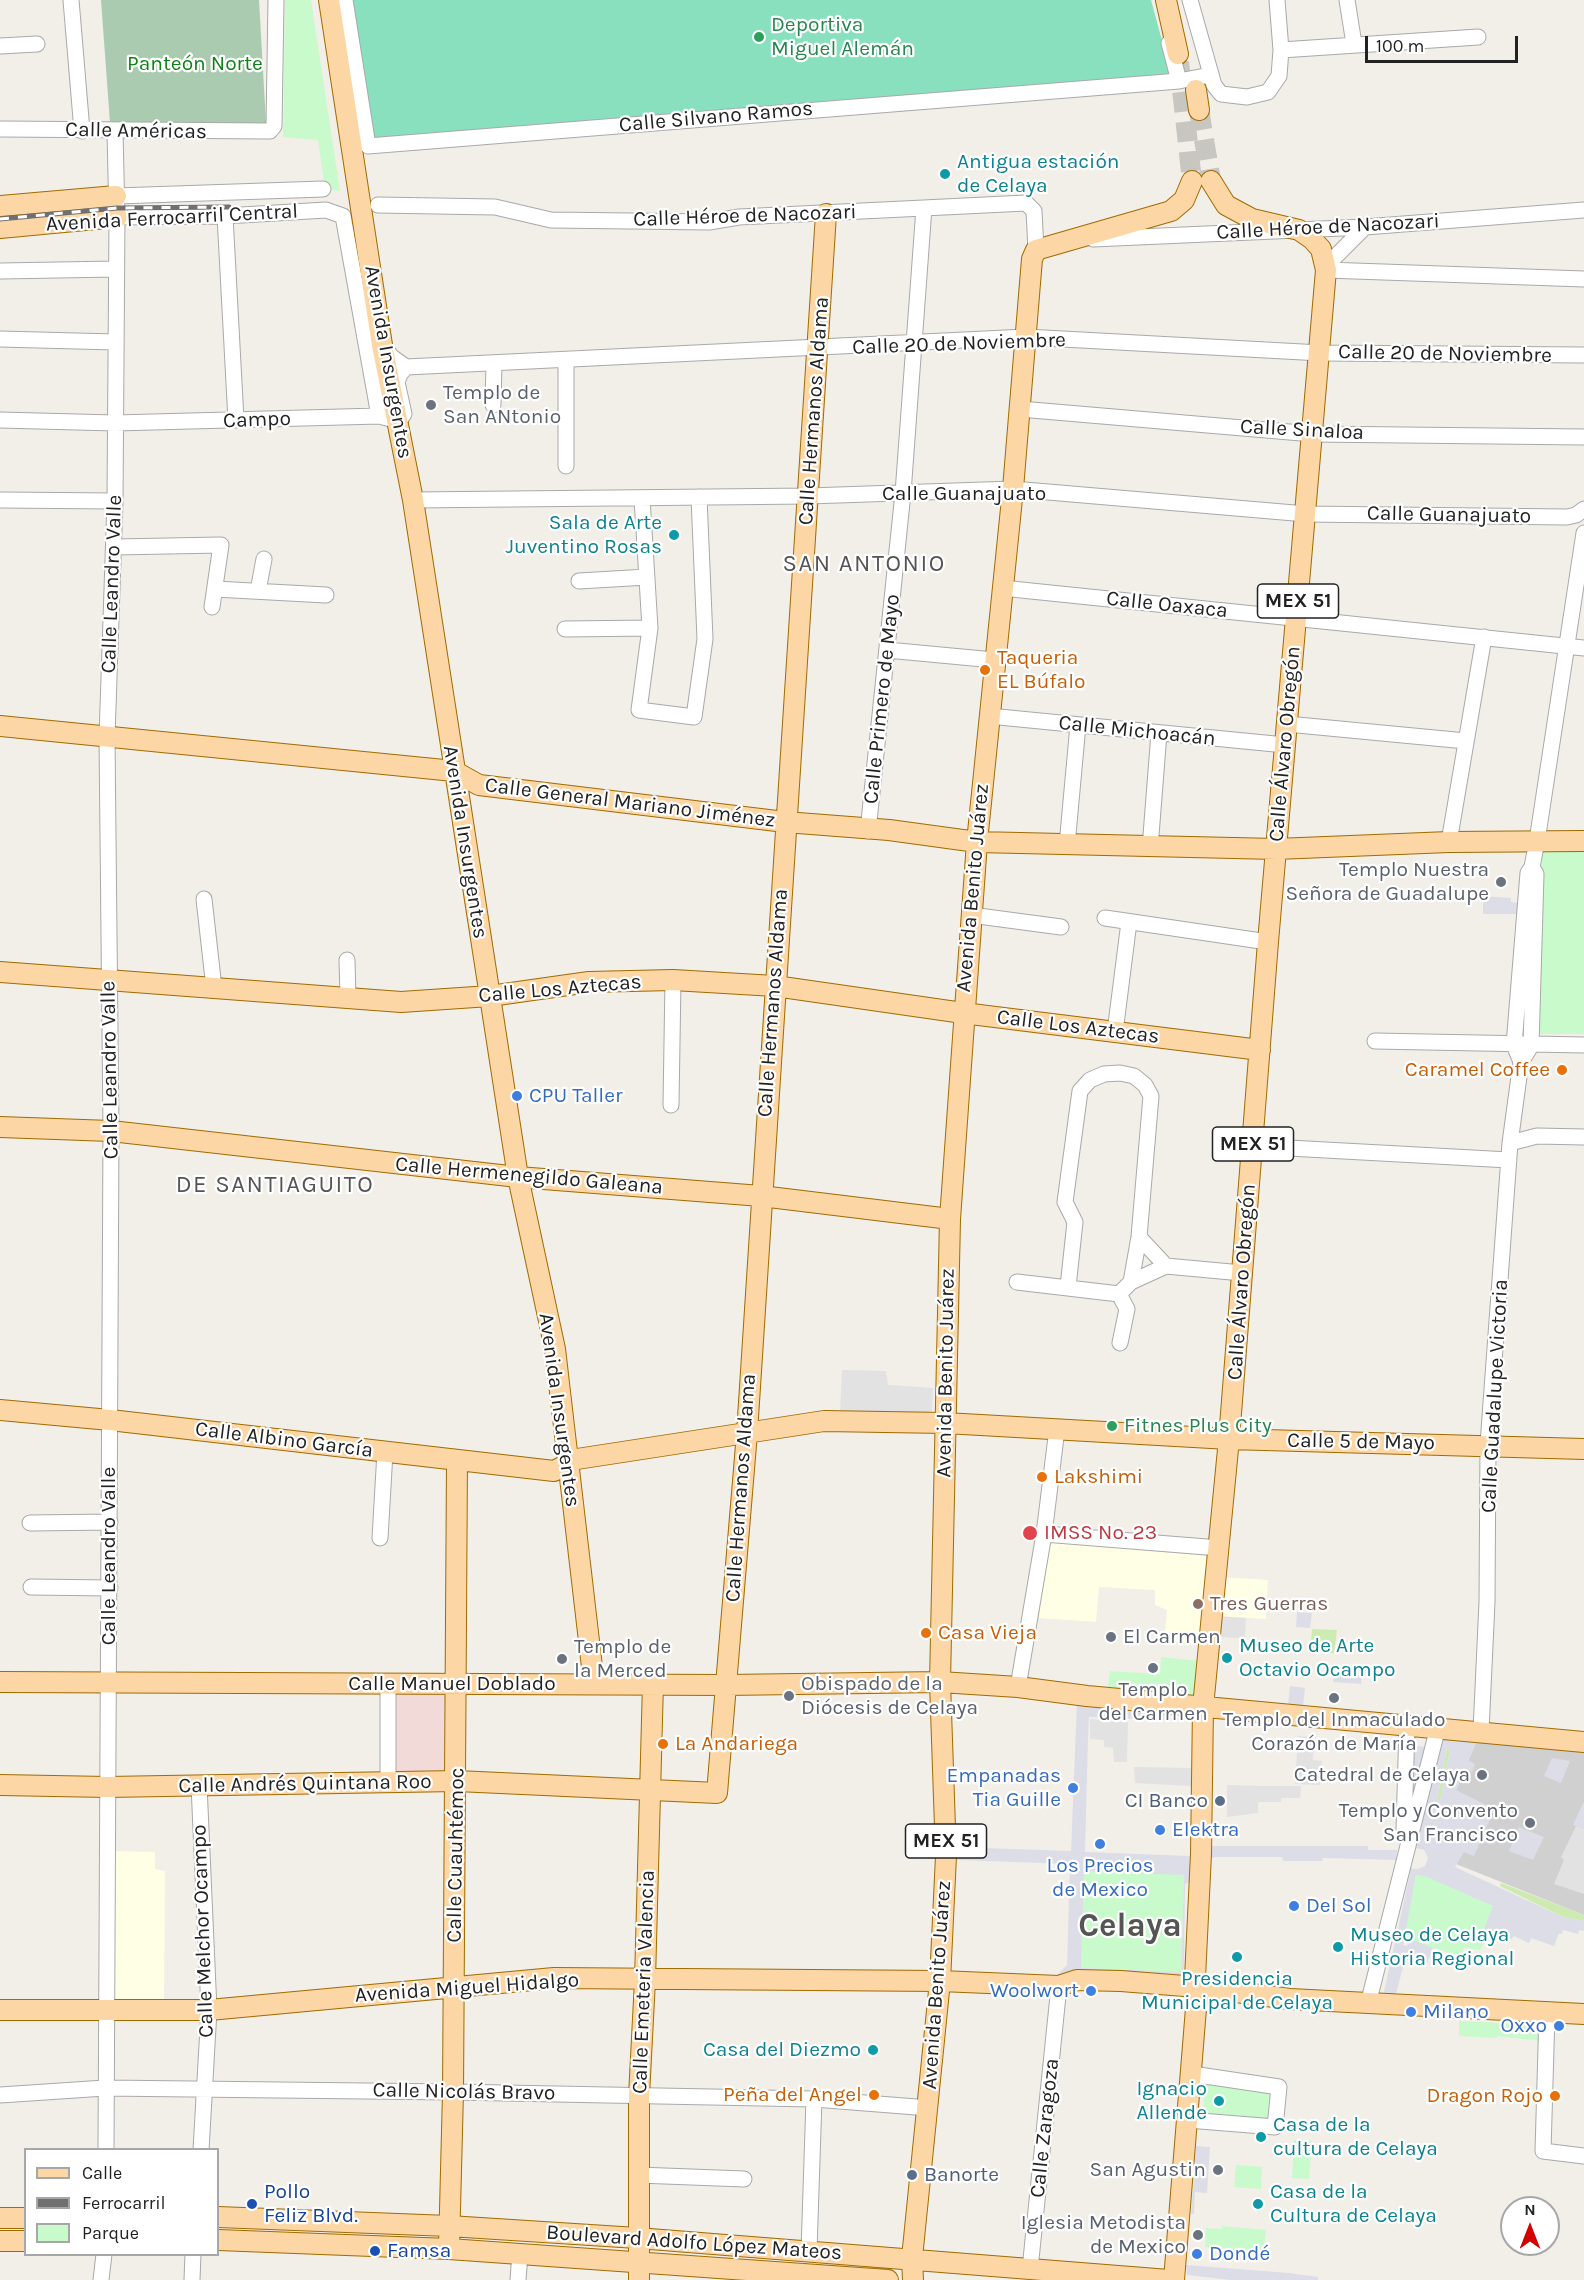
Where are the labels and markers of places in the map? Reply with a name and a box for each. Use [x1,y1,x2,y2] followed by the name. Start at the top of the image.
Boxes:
[771,12,914,62] place label: Deportiva Miguel Alemán
[752,30,766,44] marker: Deportiva Miguel Alemán
[957,149,1120,199] place label: Antigua estación de Celaya
[938,167,952,181] marker: Antigua estación de Celaya
[443,380,561,430] place label: Templo de San ANtonio
[424,398,438,412] marker: Templo de San ANtonio
[506,510,662,560] place label: Sala de Arte Juventino Rosas
[667,528,681,542] marker: Sala de Arte Juventino Rosas
[997,645,1085,695] place label: Taqueria EL Búfalo
[978,663,992,677] marker: Taqueria EL Búfalo
[1286,857,1489,907] place label: Templo Nuestra Señora de Guadalupe
[1494,875,1508,889] marker: Templo Nuestra Señora de Guadalupe
[1405,1057,1550,1083] place label: Caramel Coffee
[1555,1063,1569,1077] marker: Caramel Coffee
[529,1083,623,1109] place label: CPU Taller
[510,1089,524,1103] marker: CPU Taller
[1124,1413,1272,1439] place label: Fitnes Plus City
[1105,1419,1119,1433] marker: Fitnes Plus City
[1054,1464,1143,1490] place label: Lakshimi
[1035,1470,1049,1484] marker: Lakshimi
[1044,1520,1157,1546] place label: IMSS No. 23
[1021,1524,1039,1542] marker: IMSS No. 23
[1210,1591,1328,1617] place label: Tres Guerras
[1191,1597,1205,1611] marker: Tres Guerras
[938,1620,1037,1646] place label: Casa Vieja
[1123,1624,1221,1650] place label: El Carmen
[919,1626,933,1640] marker: Casa Vieja
[1104,1630,1118,1644] marker: El Carmen
[1239,1633,1395,1683] place label: Museo de Arte Octavio Ocampo
[574,1634,671,1684] place label: Templo de la Merced
[1220,1651,1234,1665] marker: Museo de Arte Octavio Ocampo
[555,1652,569,1666] marker: Templo de la Merced
[1146,1661,1160,1675] marker: Templo del Carmen
[801,1671,978,1721] place label: Obispado de la Diócesis de Celaya
[1098,1677,1208,1727] place label: Templo del Carmen
[782,1689,796,1703] marker: Obispado de la Diócesis de Celaya
[1327,1691,1341,1705] marker: Templo del Inmaculado Corazón de María
[1223,1707,1445,1757] place label: Templo del Inmaculado Corazón de María
[675,1731,798,1757] place label: La Andariega
[656,1737,670,1751] marker: La Andariega
[1294,1762,1470,1788] place label: Catedral de Celaya
[946,1763,1061,1813] place label: Empanadas Tia Guille
[1475,1768,1489,1782] marker: Catedral de Celaya
[1066,1781,1080,1795] marker: Empanadas Tia Guille
[1125,1788,1208,1814] place label: CI Banco
[1213,1794,1227,1808] marker: CI Banco
[1339,1798,1518,1848] place label: Templo y Convento San Francisco
[1523,1816,1537,1830] marker: Templo y Convento San Francisco
[1172,1817,1239,1843] place label: Elektra
[1153,1823,1167,1837] marker: Elektra
[1093,1837,1107,1851] marker: Los Precios de Mexico
[1047,1853,1153,1903] place label: Los Precios de Mexico
[1306,1893,1372,1919] place label: Del Sol
[1287,1899,1301,1913] marker: Del Sol
[1350,1922,1514,1972] place label: Museo de Celaya Historia Regional
[1331,1940,1345,1954] marker: Museo de Celaya Historia Regional
[1230,1950,1244,1964] marker: Presidencia Municipal de Celaya
[1141,1966,1333,2016] place label: Presidencia Municipal de Celaya
[990,1978,1079,2004] place label: Woolwort
[1084,1984,1098,1998] marker: Woolwort
[1423,1999,1489,2025] place label: Milano
[1404,2005,1418,2019] marker: Milano
[1500,2013,1547,2039] place label: Oxxo
[1552,2019,1566,2033] marker: Oxxo
[703,2037,861,2063] place label: Casa del Diezmo
[866,2043,880,2057] marker: Casa del Diezmo
[1136,2076,1207,2126] place label: Ignacio Allende
[723,2082,862,2108] place label: Peña del Angel
[1427,2083,1543,2109] place label: Dragon Rojo
[867,2088,881,2102] marker: Peña del Angel
[1548,2089,1562,2103] marker: Dragon Rojo
[1212,2094,1226,2108] marker: Ignacio Allende
[1273,2112,1438,2162] place label: Casa de la cultura de Celaya
[1254,2130,1268,2144] marker: Casa de la cultura de Celaya
[1090,2157,1206,2183] place label: San Agustin
[924,2162,999,2188] place label: Banorte
[1211,2163,1225,2177] marker: San Agustin
[905,2168,919,2182] marker: Banorte
[264,2179,358,2229] place label: Pollo Feliz Blvd.
[1270,2179,1437,2229] place label: Casa de la Cultura de Celaya
[245,2197,259,2211] marker: Pollo Feliz Blvd.
[1251,2197,1265,2211] marker: Casa de la Cultura de Celaya
[1021,2210,1186,2260] place label: Iglesia Metodista de Mexico
[1191,2228,1205,2242] marker: Iglesia Metodista de Mexico
[387,2238,451,2264] place label: Famsa
[1209,2241,1270,2267] place label: Dondé
[368,2244,382,2258] marker: Famsa
[1190,2247,1204,2261] marker: Dondé

